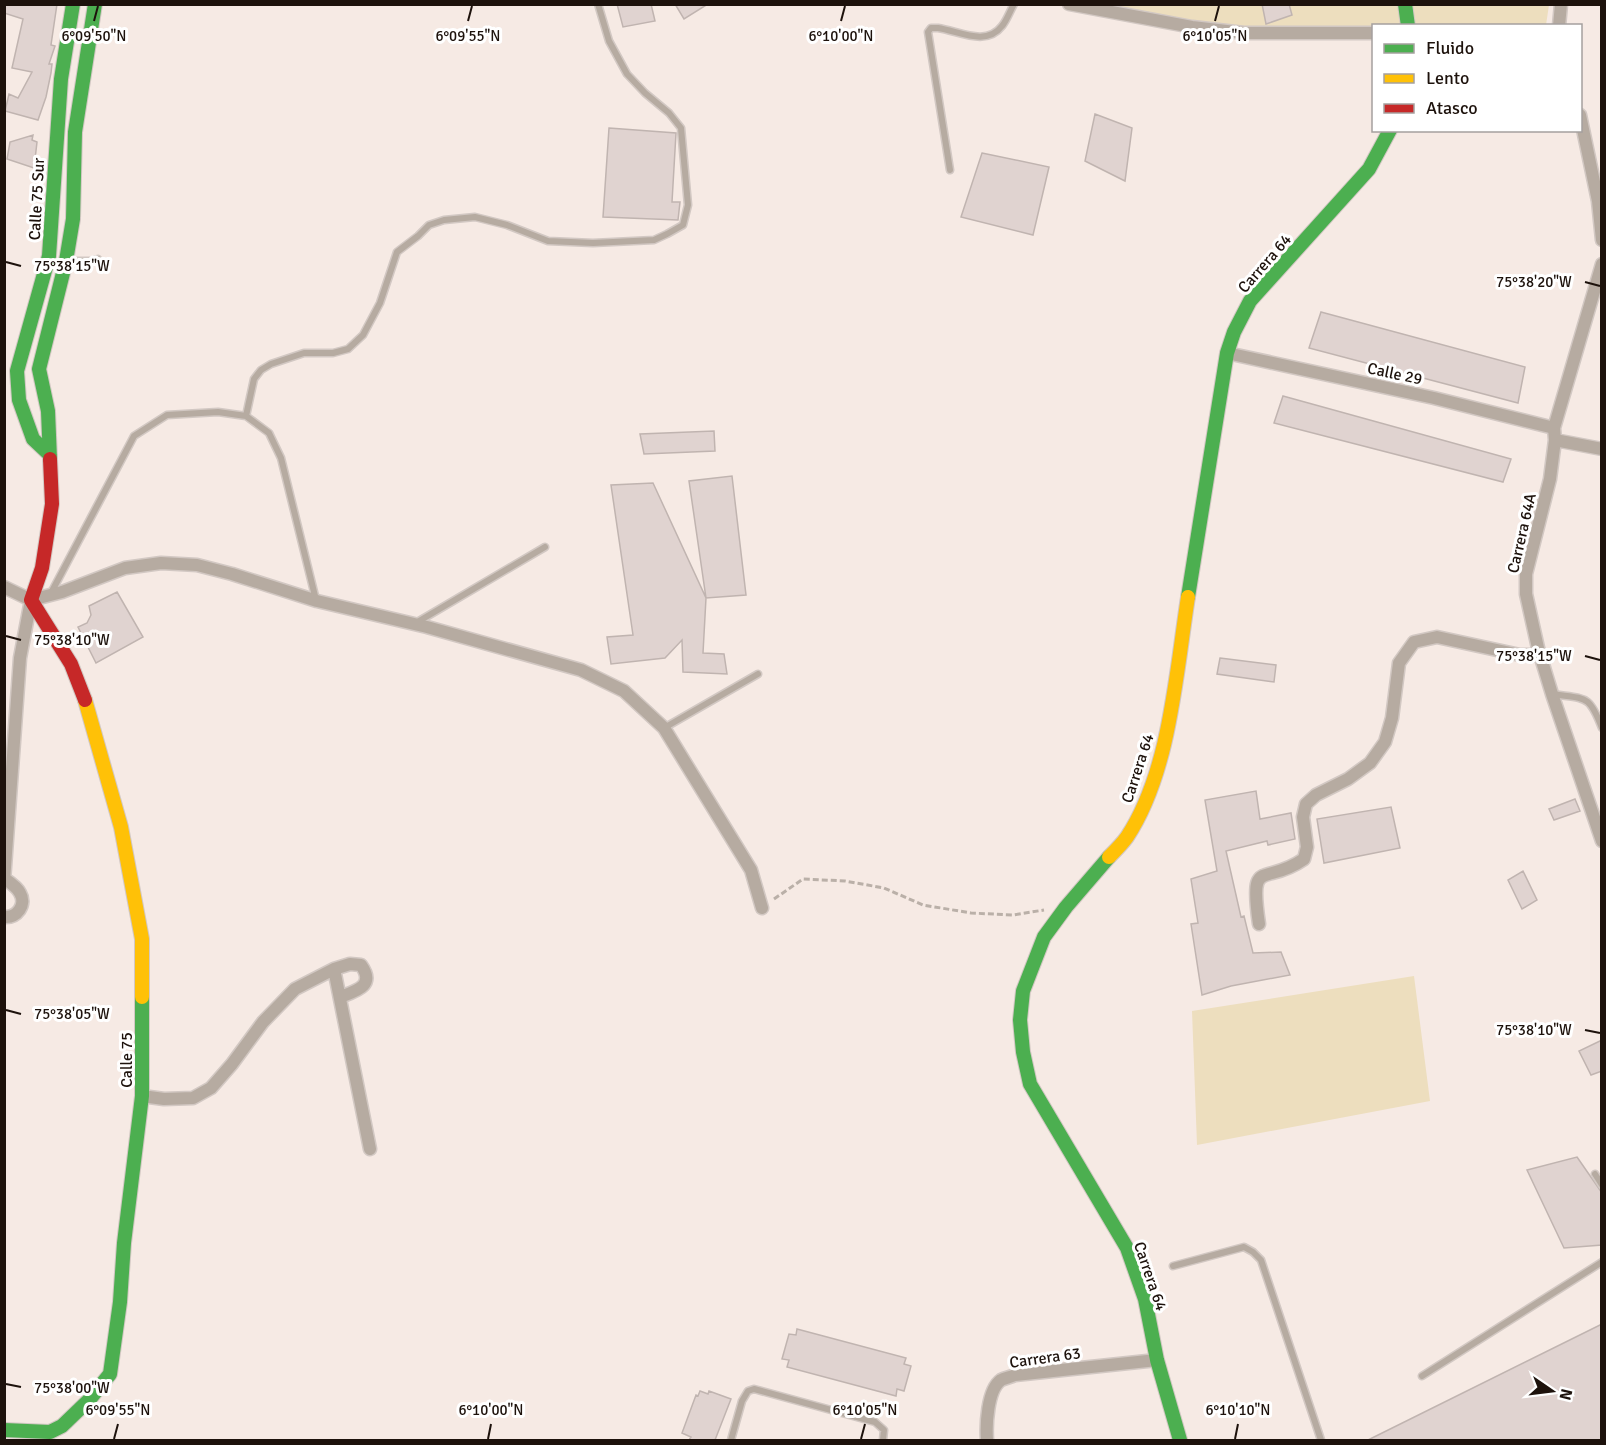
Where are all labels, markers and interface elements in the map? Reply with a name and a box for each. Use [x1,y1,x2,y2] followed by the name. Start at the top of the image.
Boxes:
[1372,24,1582,132] legend
[61,27,127,45] text: 6°09'50"N
[435,27,501,45] text: 6°09'55"N
[808,27,874,45] text: 6°10'00"N
[1182,27,1248,45] text: 6°10'05"N
[1426,37,1474,59] text: Fluido
[1426,67,1469,89] text: Lento
[1426,97,1478,119] text: Atasco
[25,157,49,241] street label: Calle 75 Sur
[1234,230,1296,297] street label: Carrera 64
[34,257,110,275] text: 75°38'15"W
[1496,273,1572,291] text: 75°38'20"W
[1366,358,1424,390] street label: Calle 29
[1503,491,1541,575] street label: Carrera 64A
[34,631,110,649] text: 75°38'10"W
[1496,647,1572,665] text: 75°38'15"W
[1117,731,1159,806] street label: Carrera 64
[34,1005,110,1023] text: 75°38'05"W
[1496,1021,1572,1039] text: 75°38'10"W
[117,1032,137,1088] street label: Calle 75
[1129,1239,1171,1314] street label: Carrera 64
[1008,1343,1082,1373] street label: Carrera 63
[1522,1361,1582,1421] north arrow
[34,1379,110,1397] text: 75°38'00"W
[1555,1387,1577,1402] text: N
[85,1401,151,1419] text: 6°09'55"N
[458,1401,524,1419] text: 6°10'00"N
[832,1401,898,1419] text: 6°10'05"N
[1205,1401,1271,1419] text: 6°10'10"N

